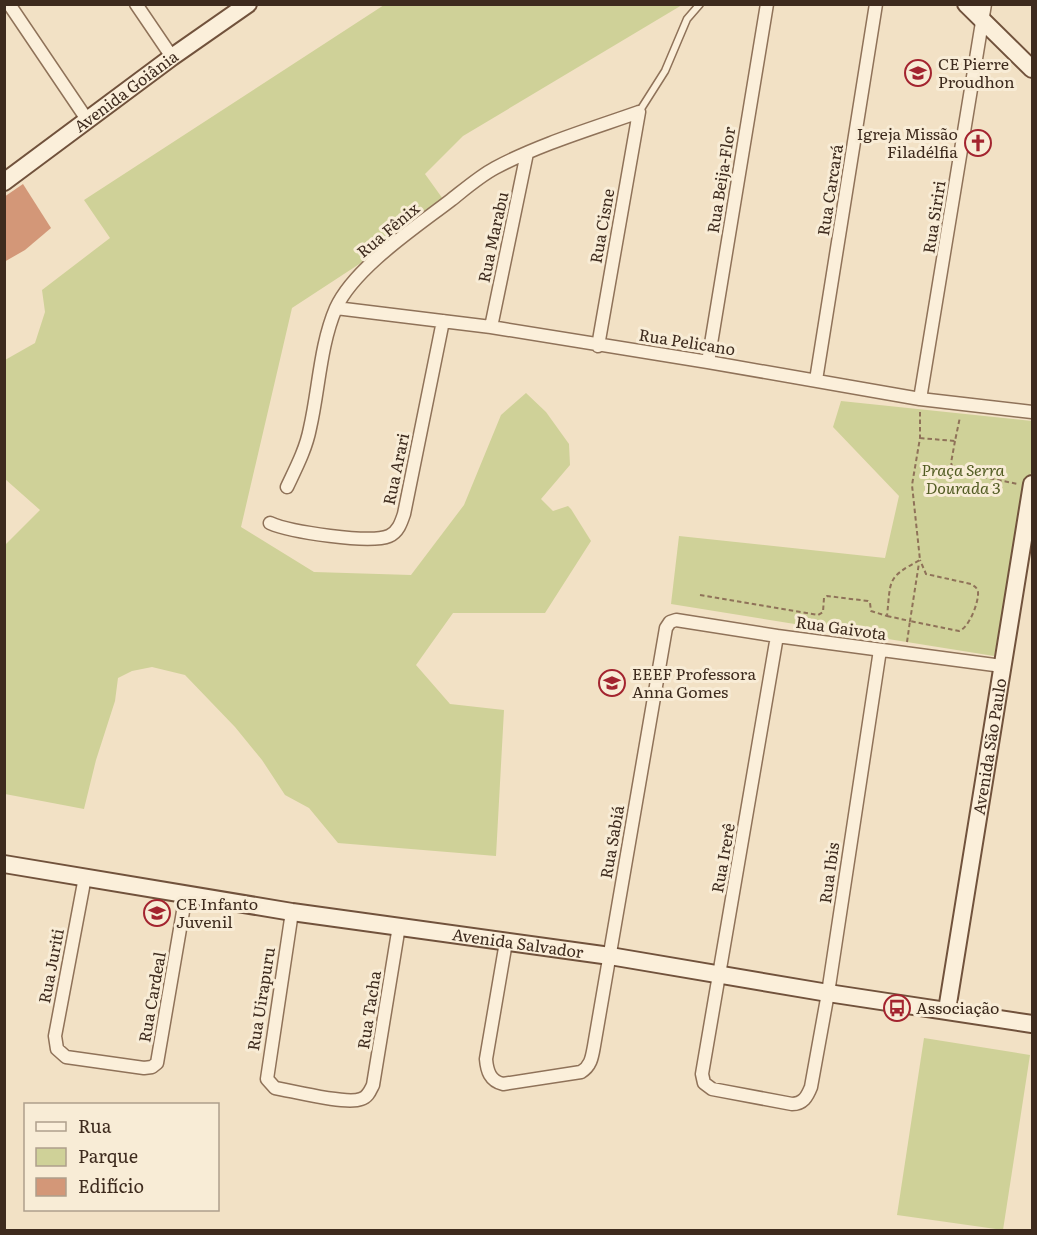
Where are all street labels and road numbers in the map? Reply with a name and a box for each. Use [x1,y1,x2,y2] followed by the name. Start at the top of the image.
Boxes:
[68,43,183,137] street label: Avenida Goiânia
[700,124,740,235] street label: Rua Beija-Flor
[810,142,848,237] street label: Rua Carcará
[915,179,951,255] street label: Rua Siriri
[583,187,619,265] street label: Rua Cisne
[471,189,513,285] street label: Rua Marabu
[351,195,425,263] street label: Rua Fênix
[637,322,737,360] street label: Rua Pelicano
[376,430,414,507] street label: Rua Arari
[794,609,888,645] street label: Rua Gaivota
[966,676,1011,816] street label: Avenida São Paulo
[593,803,629,880] street label: Rua Sabiá
[704,821,740,895] street label: Rua Irerê
[812,841,844,905] street label: Rua Ibis
[451,921,586,963] street label: Avenida Salvador
[31,926,69,1005] street label: Rua Juriti
[240,945,280,1052] street label: Rua Uirapuru
[131,950,171,1044] street label: Rua Cardeal
[350,969,386,1051] street label: Rua Tacha

